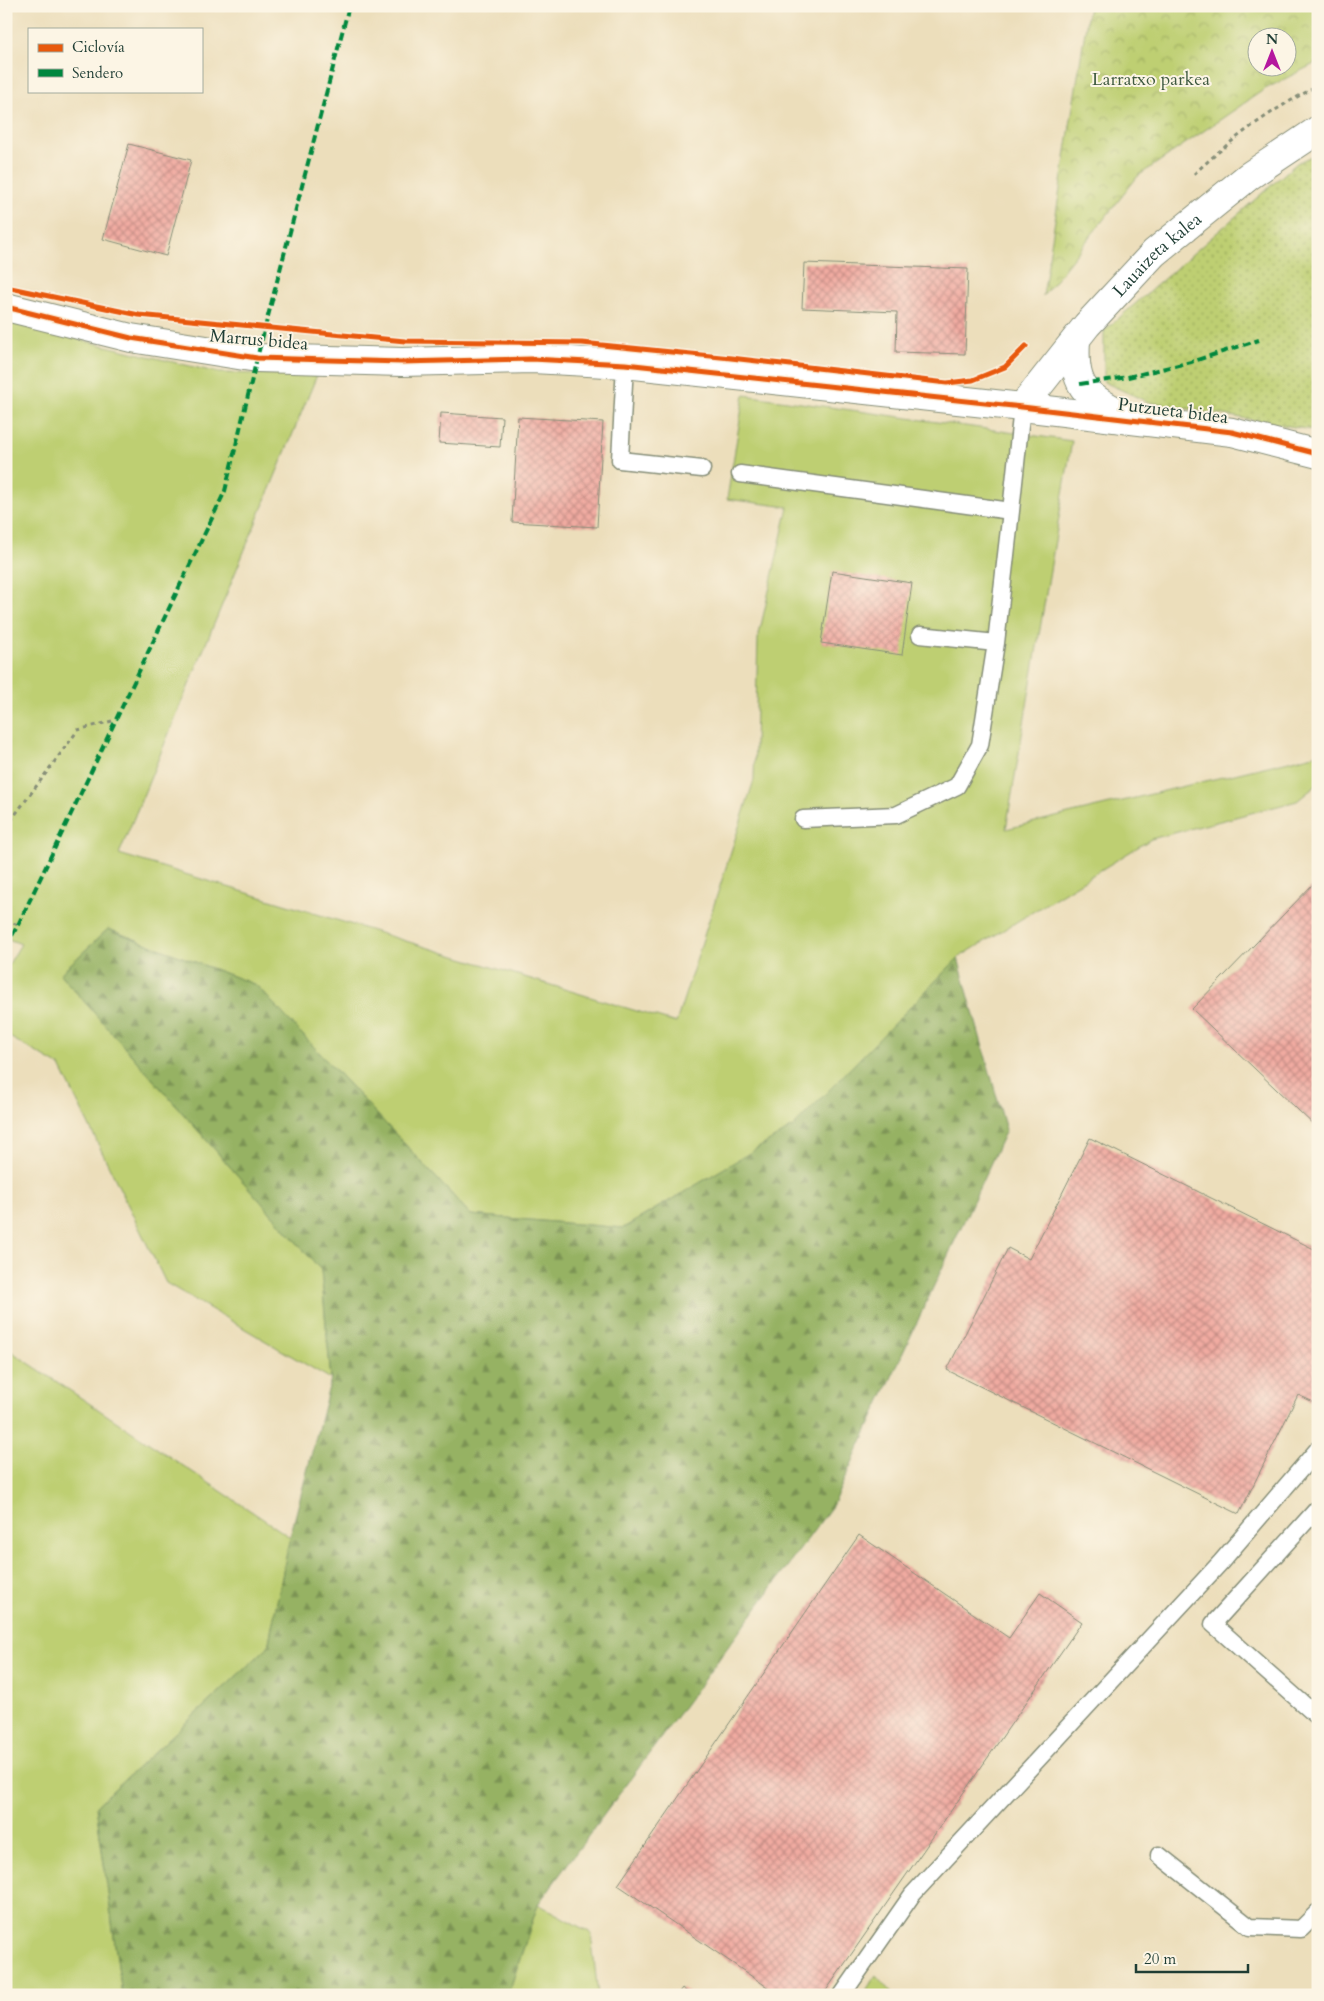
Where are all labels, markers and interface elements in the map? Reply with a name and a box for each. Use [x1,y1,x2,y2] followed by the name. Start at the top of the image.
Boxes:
[28,28,202,92] legend
[1246,28,1296,78] north arrow
[1266,30,1278,49] text: N
[72,37,125,57] text: Ciclovía
[72,63,123,83] text: Sendero
[1092,67,1210,92] park label: Larratxo parkea
[1107,207,1207,302] street label: Lauaizeta kalea
[209,323,310,357] street label: Marrus bidea
[1116,392,1230,430] street label: Putzueta bidea
[1136,1941,1249,1973] scale bar
[1144,1949,1176,1969] text: 20 m

